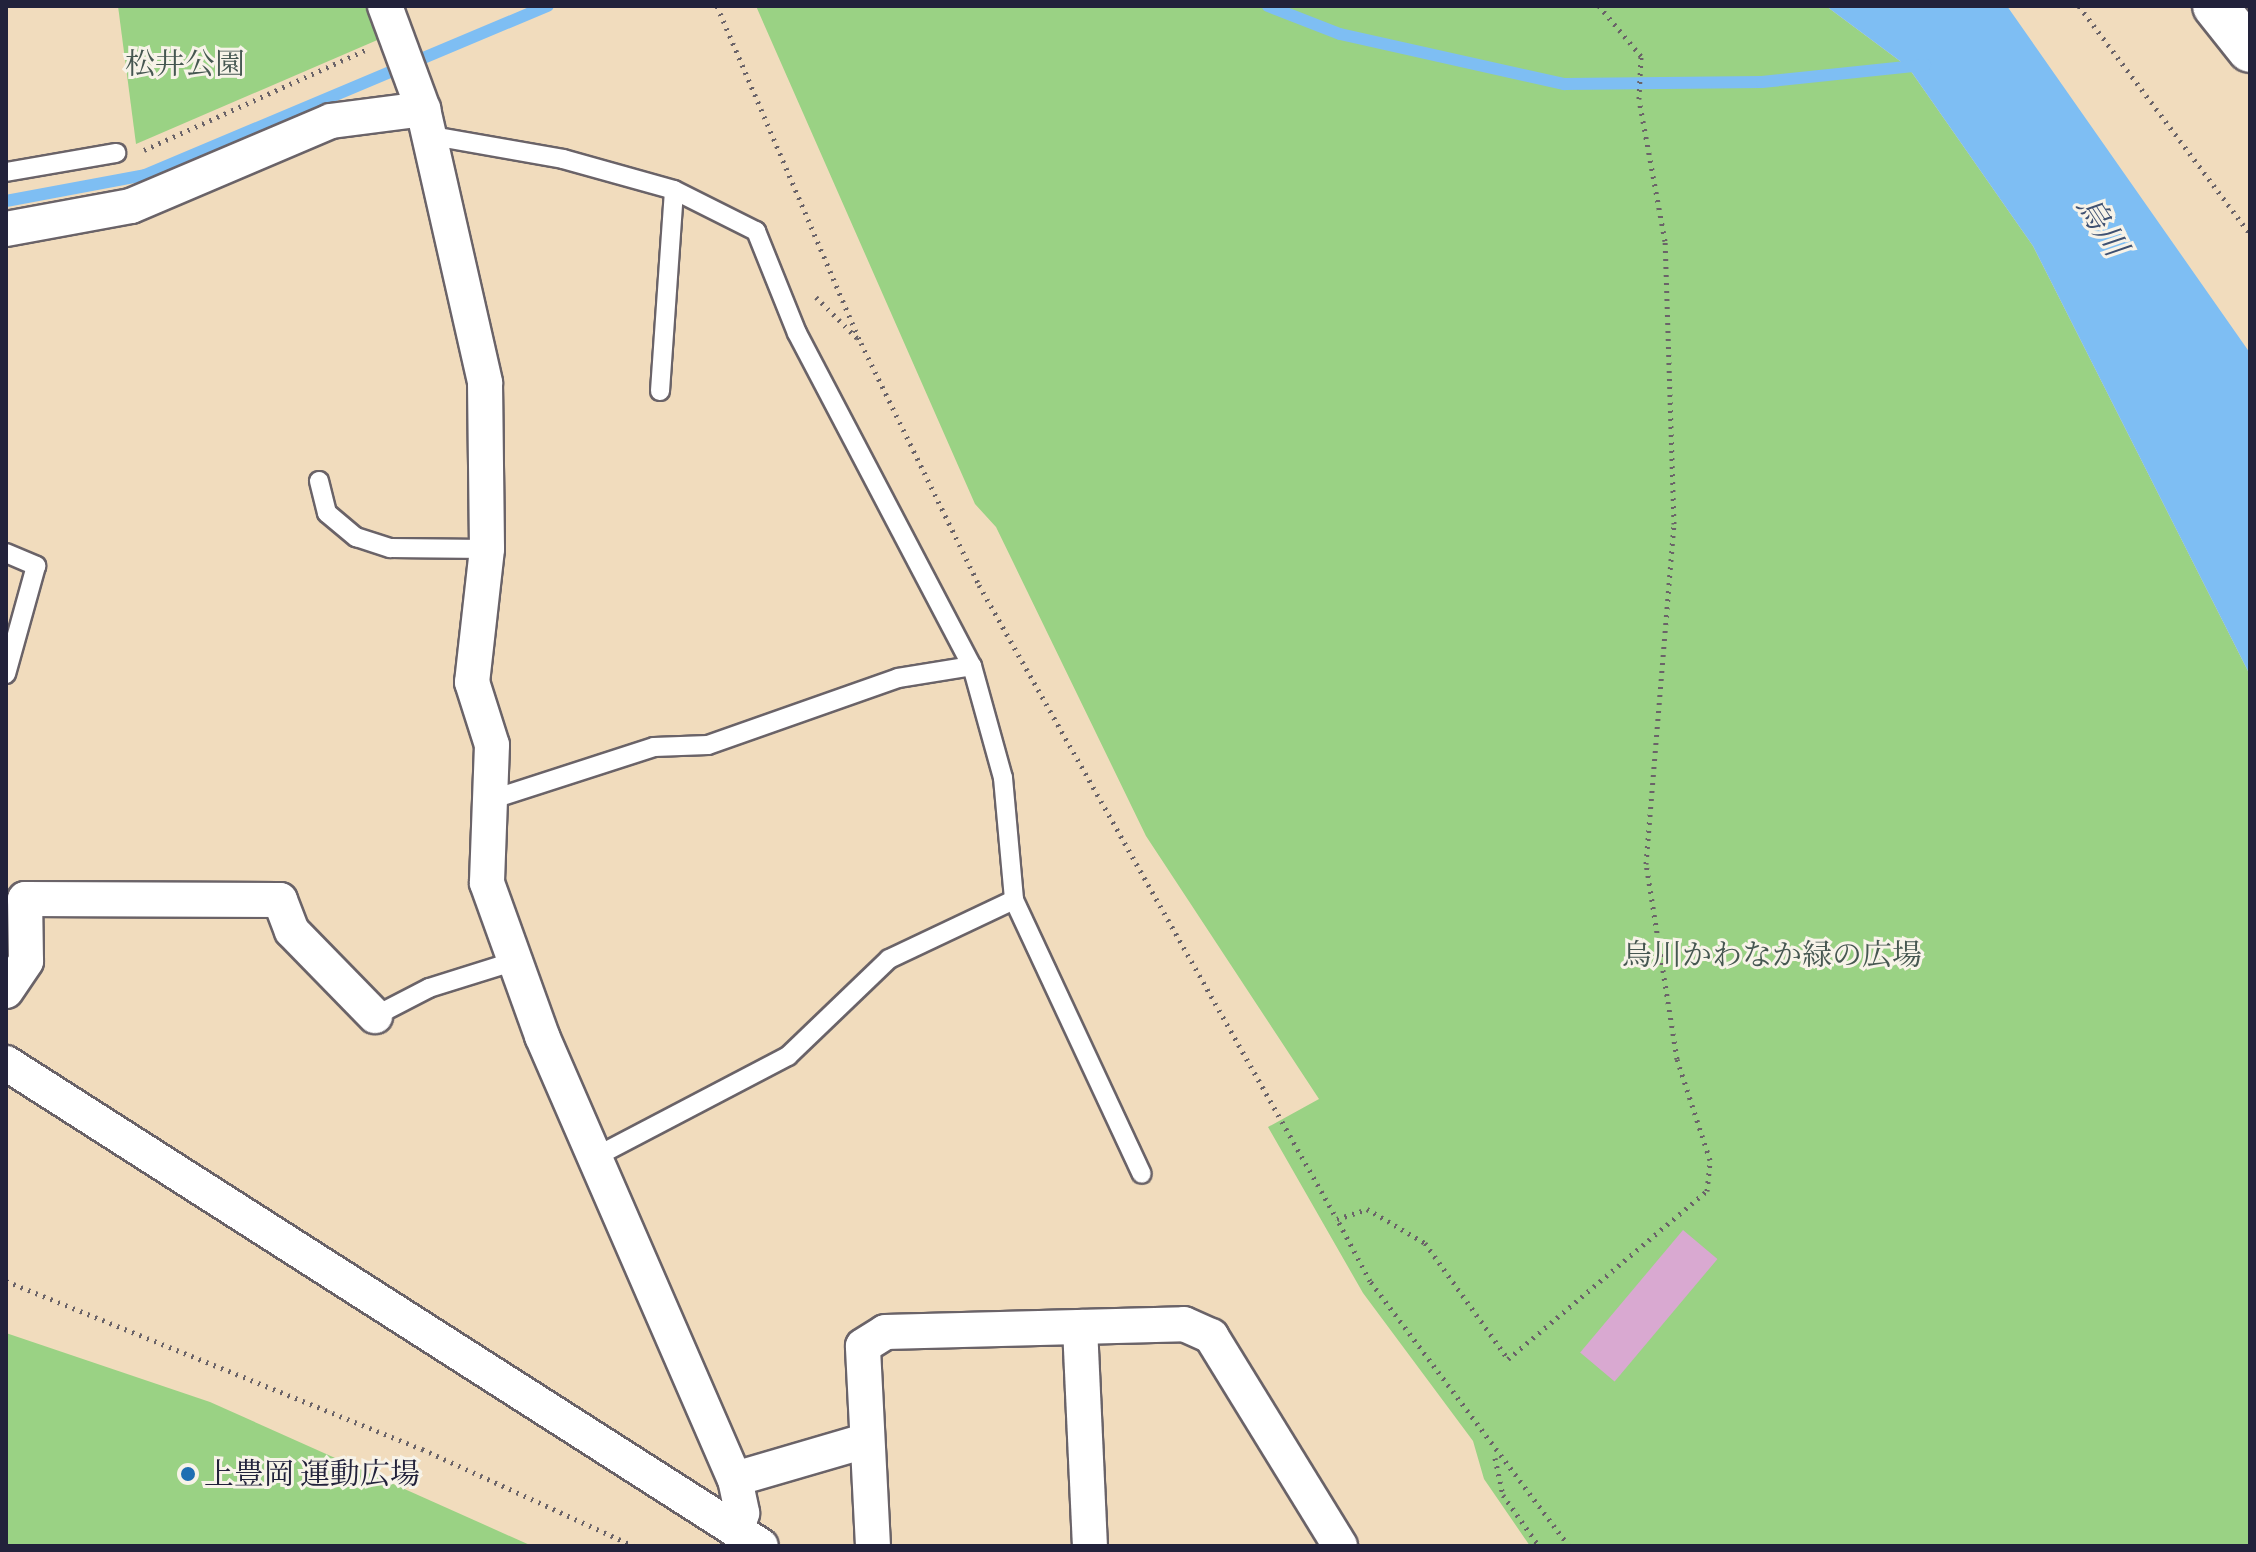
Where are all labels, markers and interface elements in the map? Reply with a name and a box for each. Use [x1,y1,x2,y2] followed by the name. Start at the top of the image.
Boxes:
[125,46,245,82] park label: 松井公園
[2068,189,2136,263] water label: 烏川
[1622,937,1922,973] park label: 烏川かわなか緑の広場
[204,1456,420,1492] place label: 上豊岡 運動広場
[179,1465,197,1483] marker: 上豊岡 運動広場

